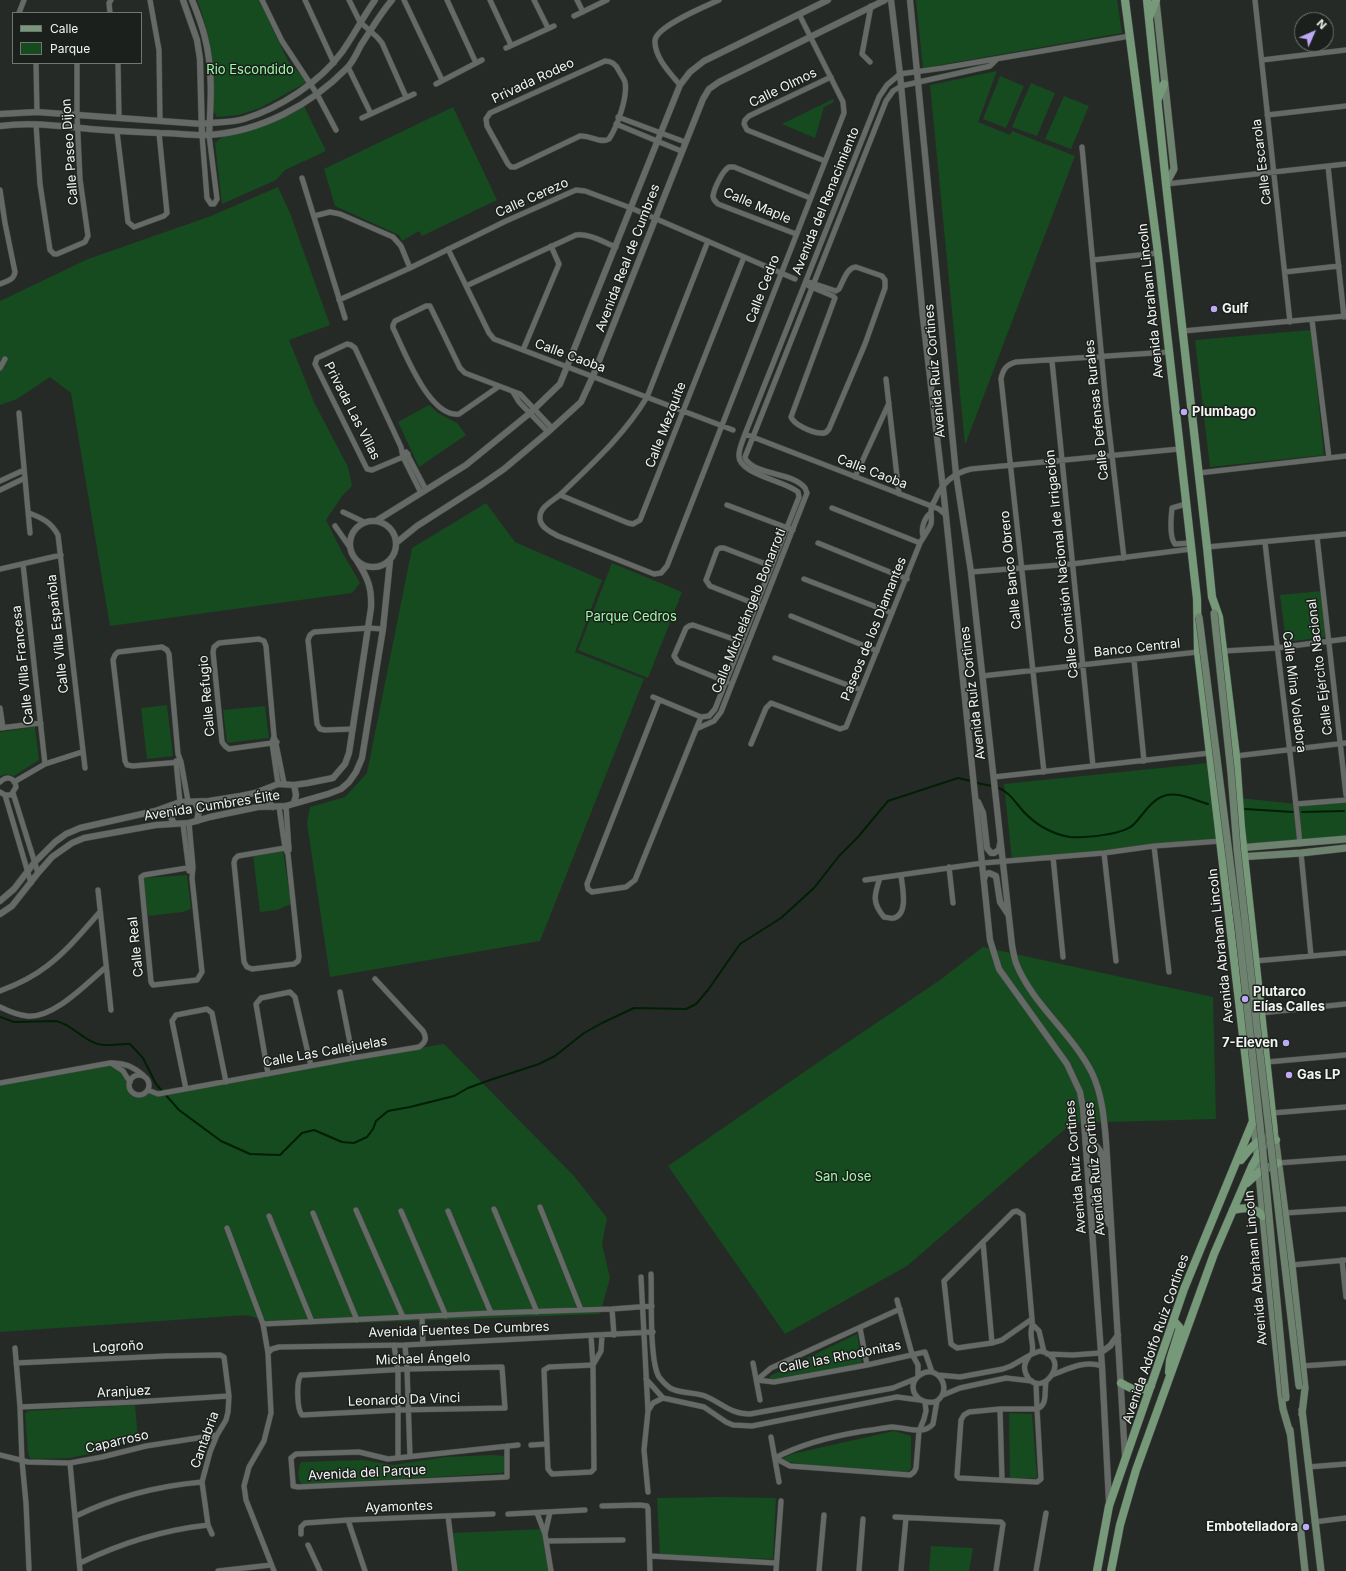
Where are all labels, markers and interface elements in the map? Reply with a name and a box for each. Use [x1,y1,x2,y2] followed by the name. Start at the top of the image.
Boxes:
[12,12,142,64] legend
[1294,12,1334,52] north arrow
[1314,16,1330,32] text: N
[50,21,78,36] text: Calle
[50,41,90,56] text: Parque
[489,55,577,107] street label: Privada Rodeo
[206,62,294,78] park label: Rio Escondido
[747,65,819,111] street label: Calle Olmos
[58,98,82,206] street label: Calle Paseo Dijon
[1249,118,1275,206] street label: Calle Escarola
[789,125,863,277] street label: Avenida del Renacimiento
[493,175,571,221] street label: Calle Cerezo
[593,182,663,334] street label: Avenida Real de Cumbres
[721,185,793,227] street label: Calle Maple
[1135,223,1167,379] street label: Avenida Abraham Lincoln
[743,253,783,325] street label: Calle Cedro
[1222,301,1249,317] place label: Gulf
[921,303,949,439] street label: Avenida Ruíz Cortines
[1209,304,1219,314] marker: Gulf
[532,336,608,376] street label: Calle Caoba
[1082,339,1112,481] street label: Calle Defensas Rurales
[321,359,383,463] street label: Privada Las Villas
[642,380,690,470] street label: Calle Mezquite
[1192,404,1256,420] place label: Plumbago
[1179,407,1189,417] marker: Plumbago
[1042,449,1082,679] street label: Calle Comisión Nacional de Irrigación
[835,451,909,493] street label: Calle Caoba
[997,510,1025,630] street label: Calle Banco Obrero
[709,526,789,696] street label: Calle Michelángelo Bonarroti
[838,555,910,703] street label: Paseos de los Diamantes
[44,574,72,694] street label: Calle Villa Española
[1304,598,1336,736] street label: Calle Ejército Nacional
[9,604,37,726] street label: Calle Villa Francesa
[585,609,677,625] park label: Parque Cedros
[957,625,989,761] street label: Avenida Ruíz Cortines
[1279,630,1309,754] street label: Calle Mina Voladora
[1093,636,1181,660] street label: Banco Central
[196,655,218,737] street label: Calle Refugio
[143,788,281,824] street label: Avenida Cumbres Élite
[1205,868,1237,1024] street label: Avenida Abraham Lincoln
[125,916,147,978] street label: Calle Real
[1253,984,1325,1015] place label: Plutarco Elías Calles
[1240,994,1250,1004] marker: Plutarco Elías Calles
[262,1033,388,1071] street label: Calle Las Callejuelas
[1222,1035,1278,1051] place label: 7-Eleven
[1281,1038,1291,1048] marker: 7-Eleven
[1297,1067,1340,1083] place label: Gas LP
[1284,1070,1294,1080] marker: Gas LP
[1062,1099,1090,1235] street label: Avenida Ruiz Cortines
[1081,1101,1109,1237] street label: Avenida Ruíz Cortines
[815,1169,871,1185] park label: San Jose
[1241,1190,1271,1346] street label: Avenida Abraham Lincoln
[1120,1252,1192,1426] street label: Avenida Adolfo Ruíz Cortines
[368,1319,550,1341] street label: Avenida Fuentes De Cumbres
[778,1337,902,1377] street label: Calle las Rhodonitas
[92,1338,144,1356] street label: Logroño
[375,1350,471,1368] street label: Michael Ángelo
[97,1383,151,1401] street label: Aranjuez
[348,1390,460,1410] street label: Leonardo Da Vinci
[187,1409,223,1471] street label: Cantabria
[84,1427,150,1457] street label: Caparroso
[308,1462,426,1484] street label: Avenida del Parque
[365,1498,433,1516] street label: Ayamontes
[1206,1519,1298,1535] place label: Embotelladora
[1301,1522,1311,1532] marker: Embotelladora

